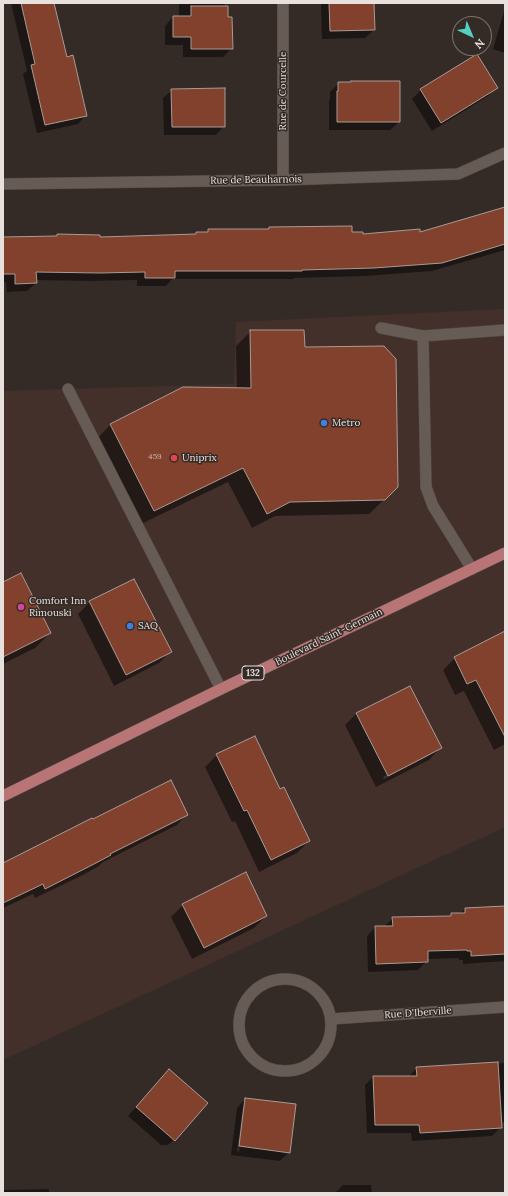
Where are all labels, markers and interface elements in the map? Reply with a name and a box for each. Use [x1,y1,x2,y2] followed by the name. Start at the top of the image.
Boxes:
[452,16,492,56] north arrow
[472,36,488,52] text: N
[277,52,289,130] street label: Rue de Courcelle
[210,173,302,187] street label: Rue de Beauharnois
[332,417,360,429] place label: Metro
[319,418,329,428] marker: Metro
[148,452,162,462] house number: 459
[182,452,217,464] place label: Uniprix
[169,453,179,463] marker: Uniprix
[29,595,86,618] place label: Comfort Inn Rimouski
[16,602,26,612] marker: Comfort Inn Rimouski
[273,606,385,668] street label: Boulevard Saint-Germain
[138,620,158,632] place label: SAQ
[125,621,135,631] marker: SAQ
[242,666,264,680] road number: 132
[384,1005,452,1021] street label: Rue D'Iberville

